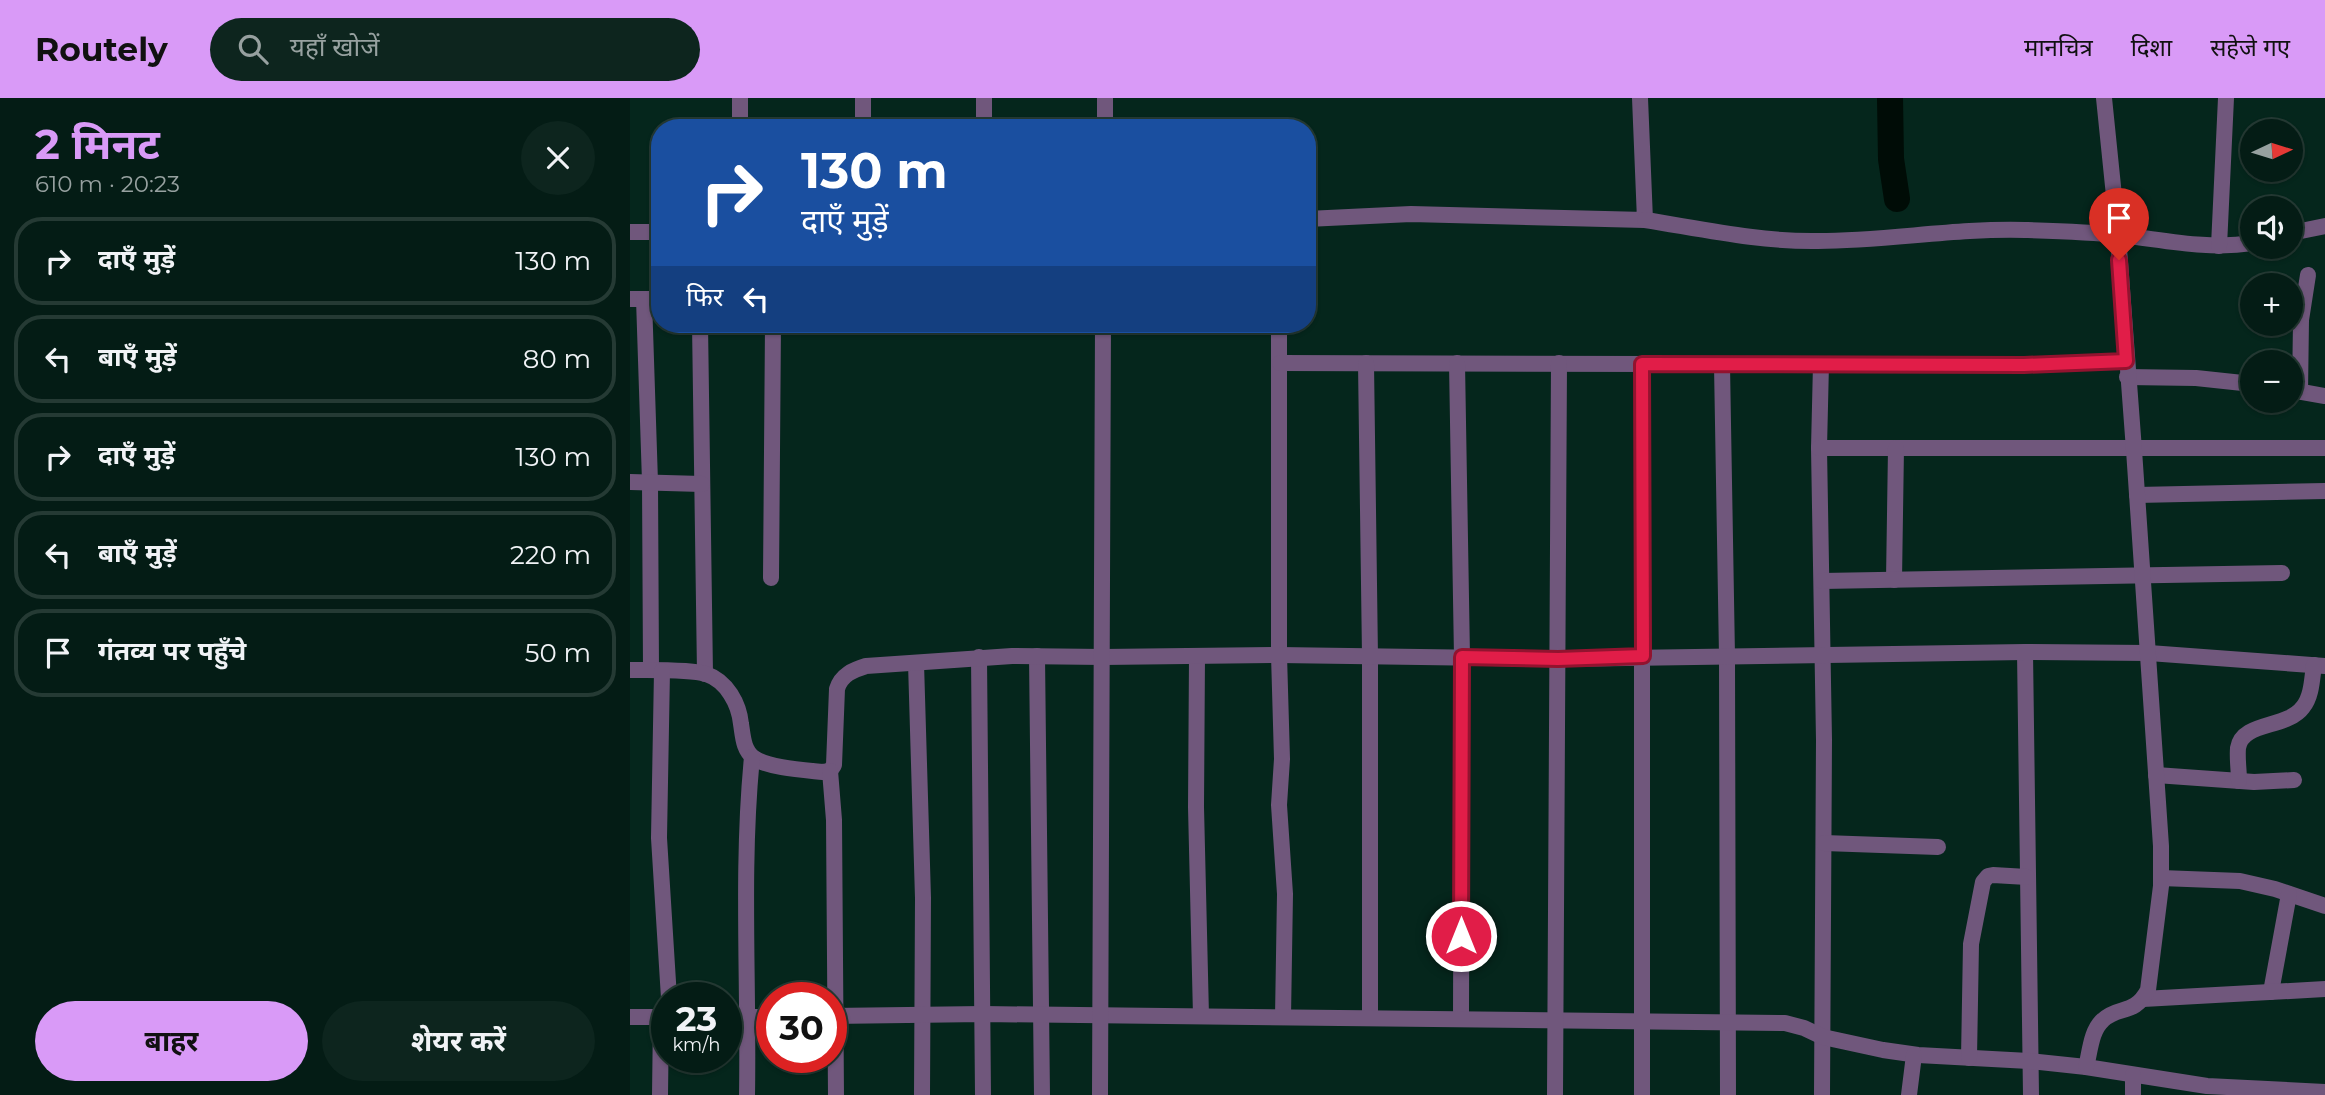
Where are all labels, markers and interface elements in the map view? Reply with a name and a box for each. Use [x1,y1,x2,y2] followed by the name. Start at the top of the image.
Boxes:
[210,18,700,81] search box
[35,29,168,69] text: Routely
[234,30,272,68] icon: search
[290,31,380,63] text: यहाँ खोजें
[2024,33,2093,62] text: मानचित्र
[2131,33,2172,62] text: दिशा
[2210,33,2290,62] text: सहेजे गए
[35,118,160,170] text: 2 मिनट
[2240,119,2303,182] north arrow
[2240,119,2303,413] map controls
[521,121,595,195] button: close
[801,141,948,200] text: 130 m
[686,147,777,238] icon: right
[35,170,180,198] text: 610 m · 20:23
[2089,188,2149,260] pin
[2240,196,2303,259] button: sound
[2100,199,2138,237] icon: arrive
[801,201,889,240] text: दाएँ मुड़ें
[39,242,77,280] icon: right
[98,243,175,275] text: दाएँ मुड़ें
[515,245,591,277] text: 130 m
[2240,273,2303,336] button: +
[737,280,775,318] icon: left
[686,281,723,313] text: फिर
[39,340,77,378] icon: left
[98,341,177,373] text: बाएँ मुड़ें
[523,343,591,375] text: 80 m
[2240,350,2303,413] button: −
[39,438,77,476] icon: right
[98,439,175,471] text: दाएँ मुड़ें
[515,441,591,473] text: 130 m
[39,536,77,574] icon: left
[98,537,177,569] text: बाएँ मुड़ें
[510,539,591,571] text: 220 m
[39,634,77,672] icon: arrive
[98,635,246,667] text: गंतव्य पर पहुँचे
[525,637,591,669] text: 50 m
[1424,899,1498,973] position arrow
[756,982,847,1073] speed limit sign: 30
[676,997,717,1040] text: 23
[35,1001,308,1081] button: बाहर
[322,1001,595,1081] button: शेयर करें
[672,1034,721,1056] text: km/h

